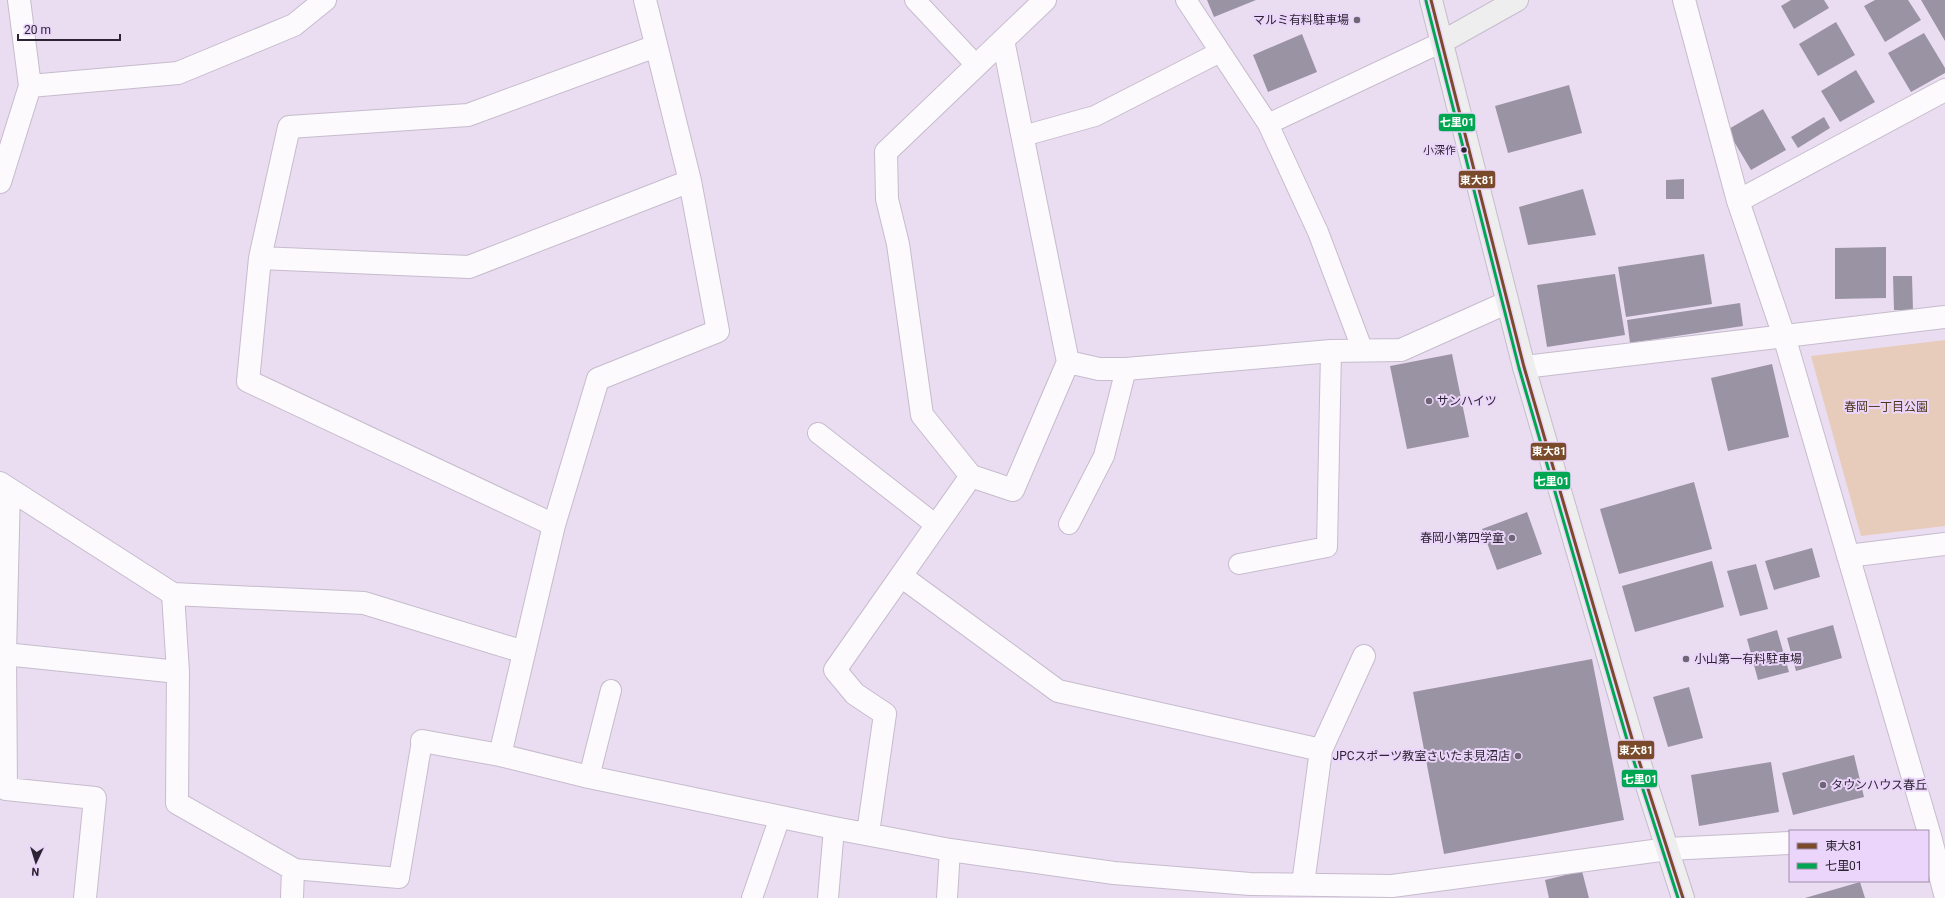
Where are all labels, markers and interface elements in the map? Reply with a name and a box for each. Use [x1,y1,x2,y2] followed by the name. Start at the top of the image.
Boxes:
[1253,13,1349,27] place label: マルミ有料駐車場
[1352,15,1362,25] marker: マルミ有料駐車場
[18,16,120,42] scale bar
[24,23,51,37] text: 20 m
[1438,113,1476,132] line badge: 七里01
[1440,116,1474,129] text: 七里01
[1423,144,1456,157] place label: 小深作
[1459,145,1469,155] marker: 小深作
[1458,170,1496,189] line badge: 東大81
[1460,174,1494,187] text: 東大81
[1437,394,1497,408] place label: サンハイツ
[1424,396,1434,406] marker: サンハイツ
[1844,400,1928,414] park label: 春岡一丁目公園
[1530,442,1567,461] line badge: 東大81
[1532,445,1566,458] text: 東大81
[1533,471,1571,490] line badge: 七里01
[1535,475,1569,488] text: 七里01
[1420,531,1504,545] place label: 春岡小第四学童
[1507,533,1517,543] marker: 春岡小第四学童
[1694,652,1802,666] place label: 小山第一有料駐車場
[1681,654,1691,664] marker: 小山第一有料駐車場
[1617,740,1655,760] line badge: 東大81
[1619,744,1653,757] text: 東大81
[1333,749,1510,763] place label: JPCスポーツ教室さいたま見沼店
[1513,751,1523,761] marker: JPCスポーツ教室さいたま見沼店
[1621,769,1658,788] line badge: 七里01
[1623,773,1657,786] text: 七里01
[1831,778,1927,792] place label: タウンハウス春丘
[1818,780,1828,790] marker: タウンハウス春丘
[1789,830,1929,882] legend
[1825,839,1863,853] text: 東大81
[16,842,56,882] north arrow
[1825,859,1863,873] text: 七里01
[31,865,40,878] text: N

